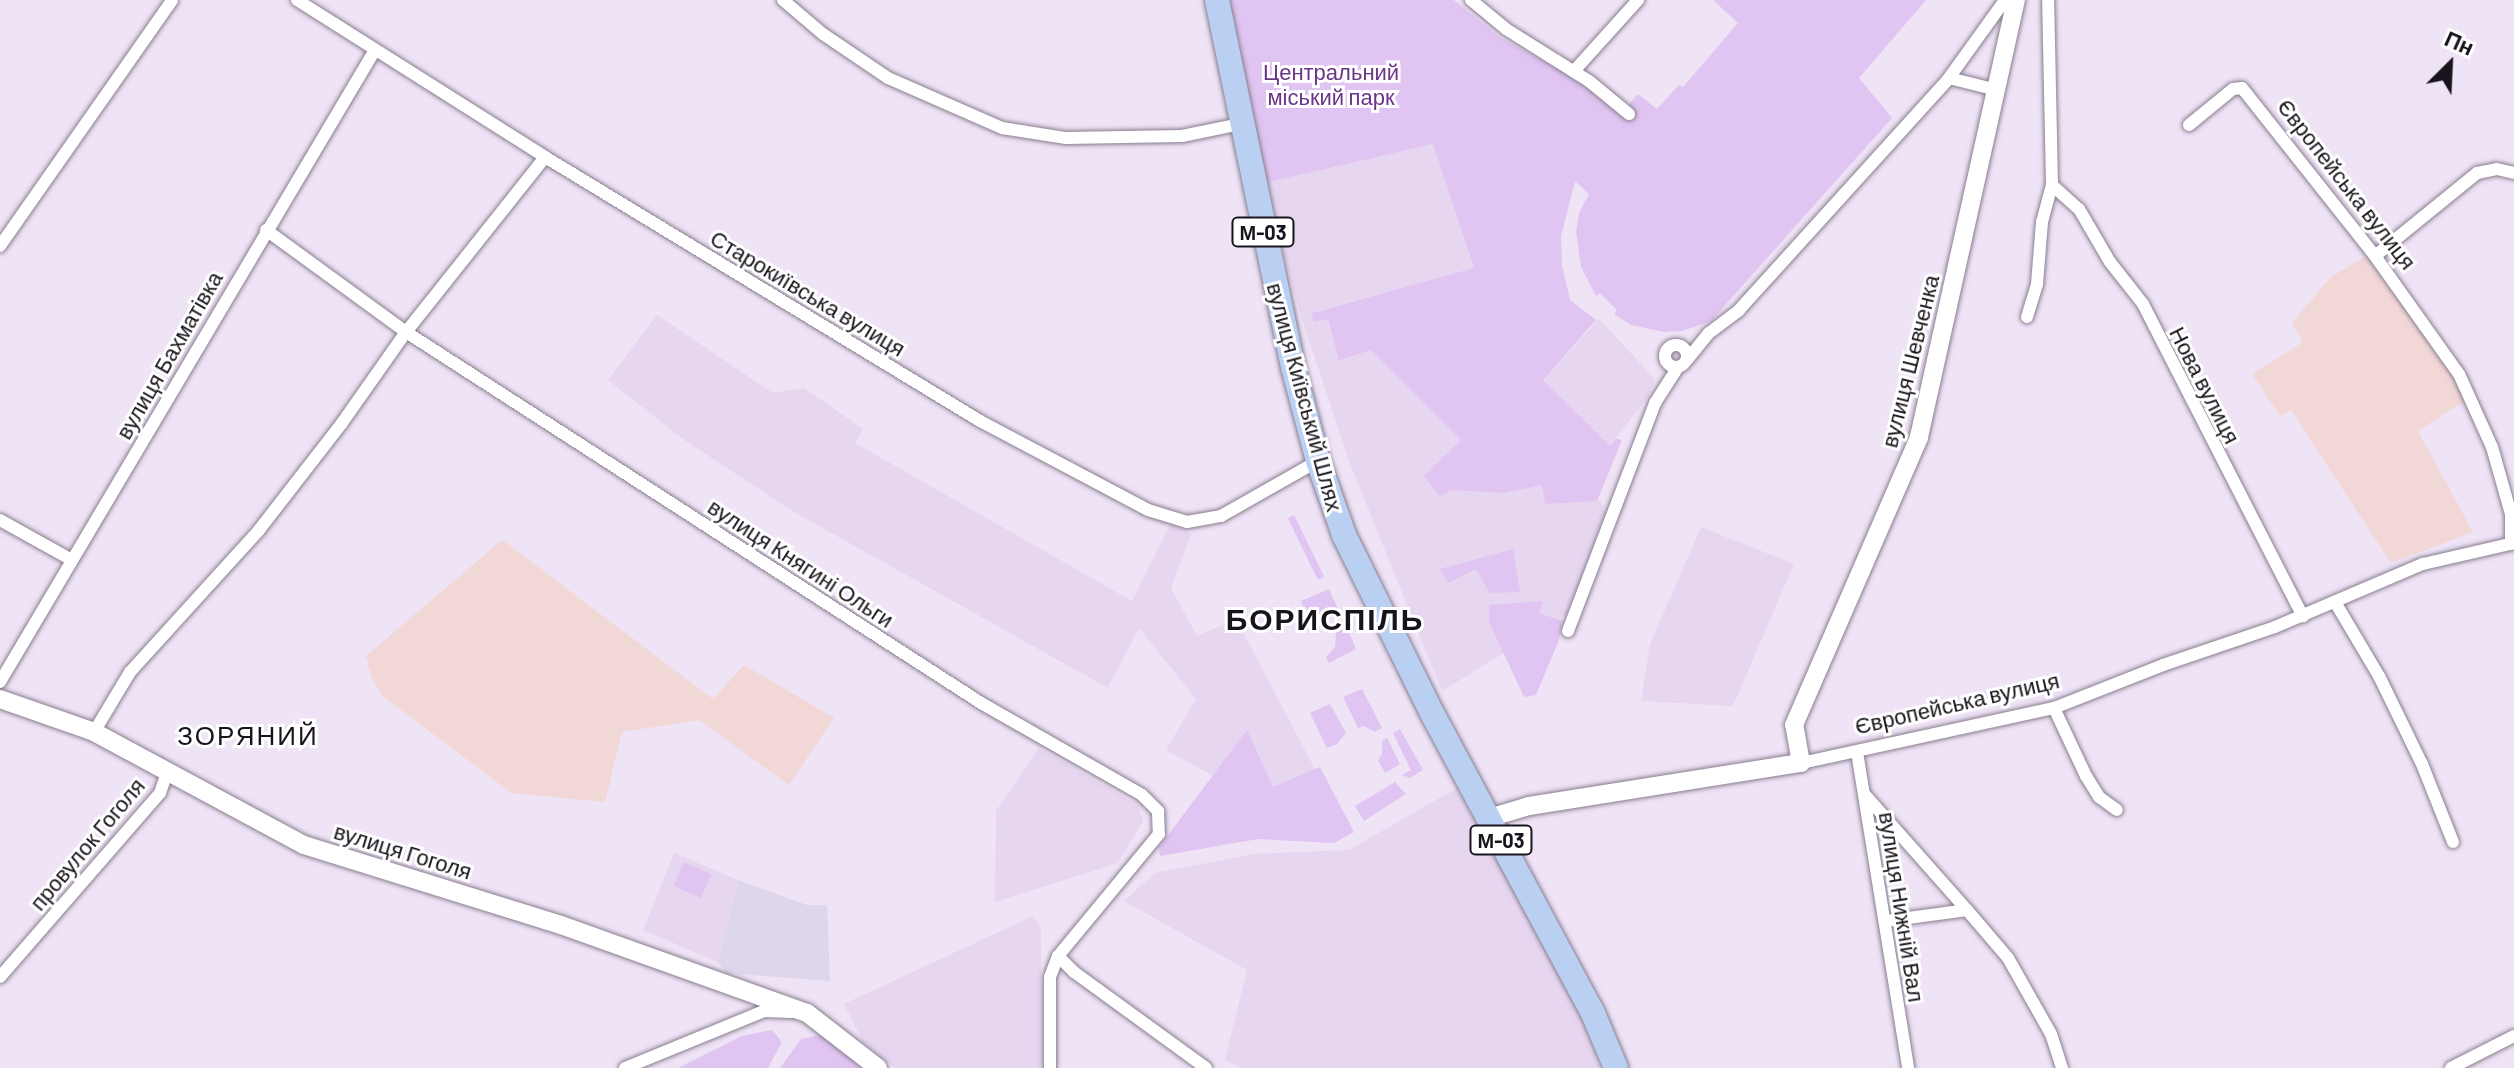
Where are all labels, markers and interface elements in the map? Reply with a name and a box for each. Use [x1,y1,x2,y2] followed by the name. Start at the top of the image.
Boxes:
[2410,24,2490,104] north arrow
[2441,24,2478,60] text: Пн
[1263,58,1399,110] park label: Центральний міський парк
[2272,94,2422,274] street label: Європейська вулиця
[1231,216,1295,248] road number: М-03
[706,224,910,362] street label: Старокиївська вулиця
[110,266,228,444] street label: вулиця Бахматівка
[1876,272,1944,450] street label: вулиця Шевченка
[1262,280,1348,514] street label: вулиця Київський Шлях
[2164,322,2246,448] street label: Нова вулиця
[703,493,899,633] street label: вулиця Княгині Ольги
[1226,600,1424,636] district label: БОРИСПІЛЬ
[1852,667,2062,739] street label: Європейська вулиця
[177,719,319,751] district label: ЗОРЯНИЙ
[24,773,150,915] street label: провулок Гоголя
[1874,810,1930,1004] street label: вулиця Нижній Вал
[331,818,475,884] street label: вулиця Гоголя
[1469,824,1533,856] road number: М-03

